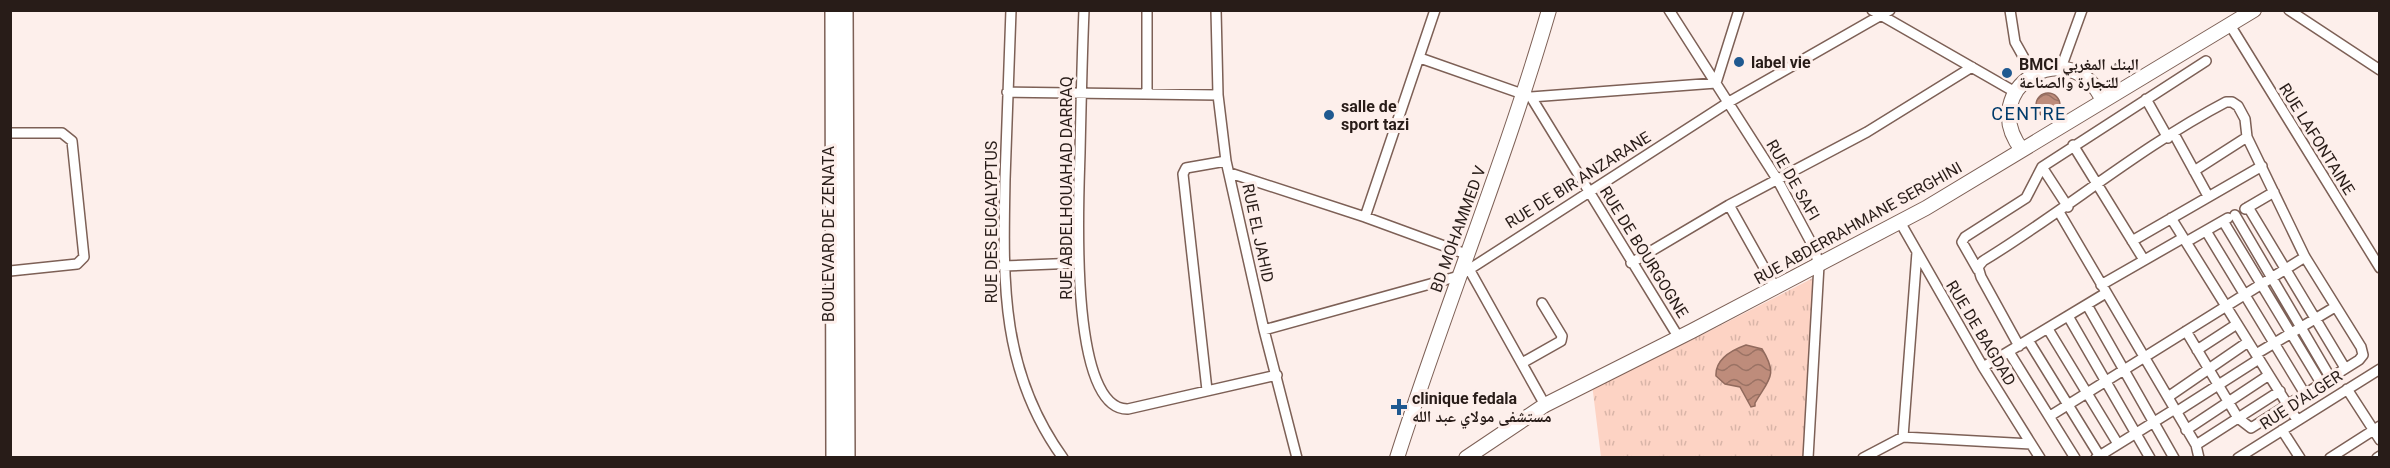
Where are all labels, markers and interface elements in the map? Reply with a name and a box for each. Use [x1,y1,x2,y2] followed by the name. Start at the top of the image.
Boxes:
[1751,53,1811,72] place label: label vie
[1732,55,1746,69] marker: label vie
[2019,55,2139,92] place label: BMCI البنك المغربي للتجارة والصناعة
[2000,66,2014,80] marker: BMCI البنك المغربي للتجارة والصناعة
[1057,76,1076,300] street label: RUE ABDELHOUAHAD DARRAQ
[2275,80,2359,198] street label: RUE LAFONTAINE
[1341,97,1409,134] place label: salle de sport tazi
[1991,103,2067,124] district label: CENTRE
[1322,108,1336,122] marker: salle de sport tazi
[1502,127,1654,233] street label: RUE DE BIR ANZARANE
[1762,136,1824,224] street label: RUE DE SAFI
[982,141,1001,303] street label: RUE DES EUCALYPTUS
[819,145,838,322] street label: BOULEVARD DE ZENATA
[1751,158,1965,288] street label: RUE ABDERRAHMANE SERGHINI
[1426,163,1490,295] street label: BD MOHAMMED V
[1238,182,1278,284] street label: RUE EL JAHID
[1596,183,1692,321] street label: RUE DE BOURGOGNE
[1942,277,2020,389] street label: RUE DE BAGDAD
[2256,366,2346,434] street label: RUE D'ALGER
[1412,389,1552,428] place label: clinique fedala مستشفى مولاي عبد الله
[1390,398,1408,416] marker: clinique fedala مستشفى مولاي عبد الله

